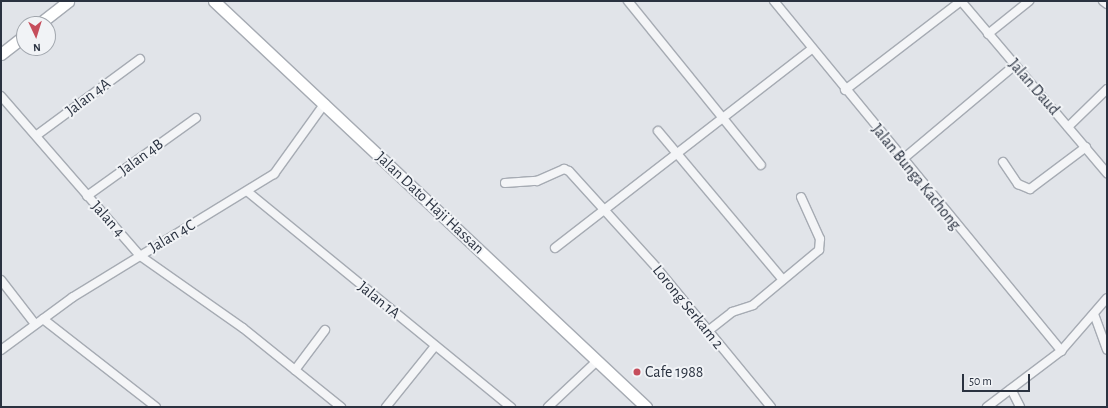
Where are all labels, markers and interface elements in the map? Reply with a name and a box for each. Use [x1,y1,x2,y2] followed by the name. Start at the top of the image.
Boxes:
[16,16,56,56] north arrow
[33,42,41,53] text: N
[1004,55,1064,119] street label: Jalan Daud
[62,74,114,120] street label: Jalan 4A
[867,120,965,234] street label: Jalan Bunga Kachong
[115,134,167,180] street label: Jalan 4B
[372,148,488,258] street label: Jalan Dato Haji Hassan
[87,197,129,241] street label: Jalan 4
[145,215,199,257] street label: Jalan 4C
[648,261,728,353] street label: Lorong Serkam 2
[354,277,404,323] street label: Jalan 1A
[645,362,703,382] place label: Cafe 1988
[964,366,1032,392] scale bar
[632,367,642,377] marker: Cafe 1988
[969,375,992,387] text: 50 m

